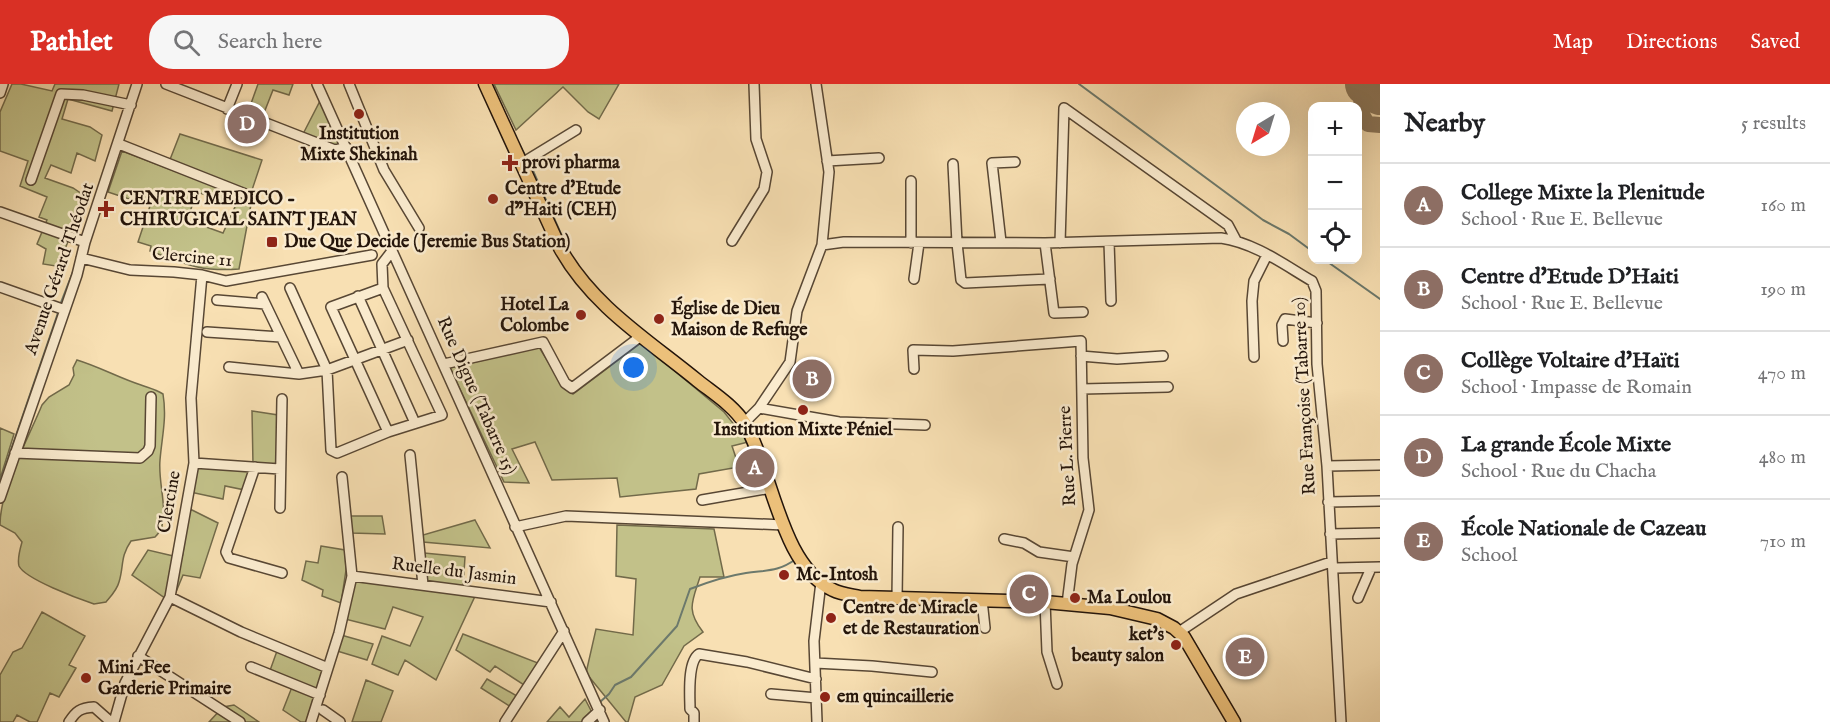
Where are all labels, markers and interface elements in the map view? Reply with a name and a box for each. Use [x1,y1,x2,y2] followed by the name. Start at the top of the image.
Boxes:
[149,15,569,69] search box
[30,25,113,60] text: Pathlet
[170,26,203,59] icon: search
[218,28,322,56] text: Search here
[1553,29,1593,56] text: Map
[1626,29,1717,56] text: Directions
[1750,29,1800,56] text: Saved
[228,102,266,147] pin: D
[1236,102,1290,156] north arrow
[1308,102,1362,264] map controls
[1308,102,1362,156] button: +
[352,107,366,121] marker: Institution Mixte Shekinah
[1404,107,1485,140] text: Nearby
[1741,111,1806,136] text: 5 results
[300,123,418,167] place label: Institution Mixte Shekinah
[521,152,621,175] place label: provi pharma
[503,156,517,170] marker: provi pharma
[1308,156,1362,210] button: −
[505,178,622,222] place label: Centre d'Etude d"Haiti (CEH)
[1461,179,1705,207] text: College Mixte la Plenitude
[19,180,100,359] street label: Avenue Gérard Théodat
[120,188,357,232] place label: CENTRE MEDICO - CHIRUGICAL SAINT JEAN
[486,192,500,206] marker: Centre d'Etude d"Haiti (CEH)
[1417,193,1430,218] text: A
[1760,193,1806,218] text: 160 m
[97,200,115,218] marker: CENTRE MEDICO - CHIRUGICAL SAINT JEAN
[1461,207,1663,232] text: School · Rue E. Bellevue
[1308,210,1362,264] button: locate
[284,231,570,254] place label: Due Que Decide (Jeremie Bus Station)
[265,235,279,249] marker: Due Que Decide (Jeremie Bus Station)
[151,243,233,273] street label: Clercine 11
[1461,263,1679,291] text: Centre d'Etude D'Haiti
[1417,277,1430,302] text: B
[1760,277,1806,302] text: 190 m
[1461,291,1663,316] text: School · Rue E. Bellevue
[500,294,570,338] place label: Hotel La Colombe
[671,296,808,342] place label: Église de Dieu Maison de Refuge
[1288,296,1322,496] street label: Rue Françoise (Tabarre 10)
[574,308,588,322] marker: Hotel La Colombe
[652,312,666,326] marker: Église de Dieu Maison de Refuge
[431,313,521,479] street label: Rue Digue (Tabarre 15)
[1461,347,1680,375] text: Collège Voltaire d'Haïti
[619,353,648,382] your location
[792,356,832,402] pin: B
[1416,361,1431,386] text: C
[1758,361,1806,386] text: 470 m
[1461,375,1692,400] text: School · Impasse de Romain
[796,403,810,417] marker: Institution Mixte Péniel
[1054,405,1082,507] street label: Rue L. Pierre
[714,419,894,442] place label: Institution Mixte Péniel
[1461,431,1671,459] text: La grande École Mixte
[1415,445,1432,470] text: D
[1759,445,1806,470] text: 480 m
[736,446,774,490] pin: A
[1461,459,1656,484] text: School · Rue du Chacha
[153,469,187,535] street label: Clercine
[1461,515,1706,543] text: École Nationale de Cazeau
[1417,529,1430,554] text: E
[1760,529,1806,554] text: 710 m
[1461,543,1517,568] text: School
[390,553,518,591] street label: Ruelle du Jasmin
[796,564,878,587] place label: Mc-Intosh
[777,568,791,582] marker: Mc-Intosh
[1010,572,1048,616] pin: C
[1087,587,1172,610] place label: Ma Loulou
[1068,591,1082,605] marker: Ma Loulou
[843,597,980,641] place label: Centre de Miracle et de Restauration
[824,611,838,625] marker: Centre de Miracle et de Restauration
[1071,624,1165,668] place label: ket's beauty salon
[1226,634,1264,680] pin: E
[1169,638,1183,652] marker: ket's beauty salon
[98,657,232,701] place label: Mini_Fee Garderie Primaire
[79,671,93,685] marker: Mini_Fee Garderie Primaire
[837,686,954,709] place label: em quincaillerie
[818,690,832,704] marker: em quincaillerie

